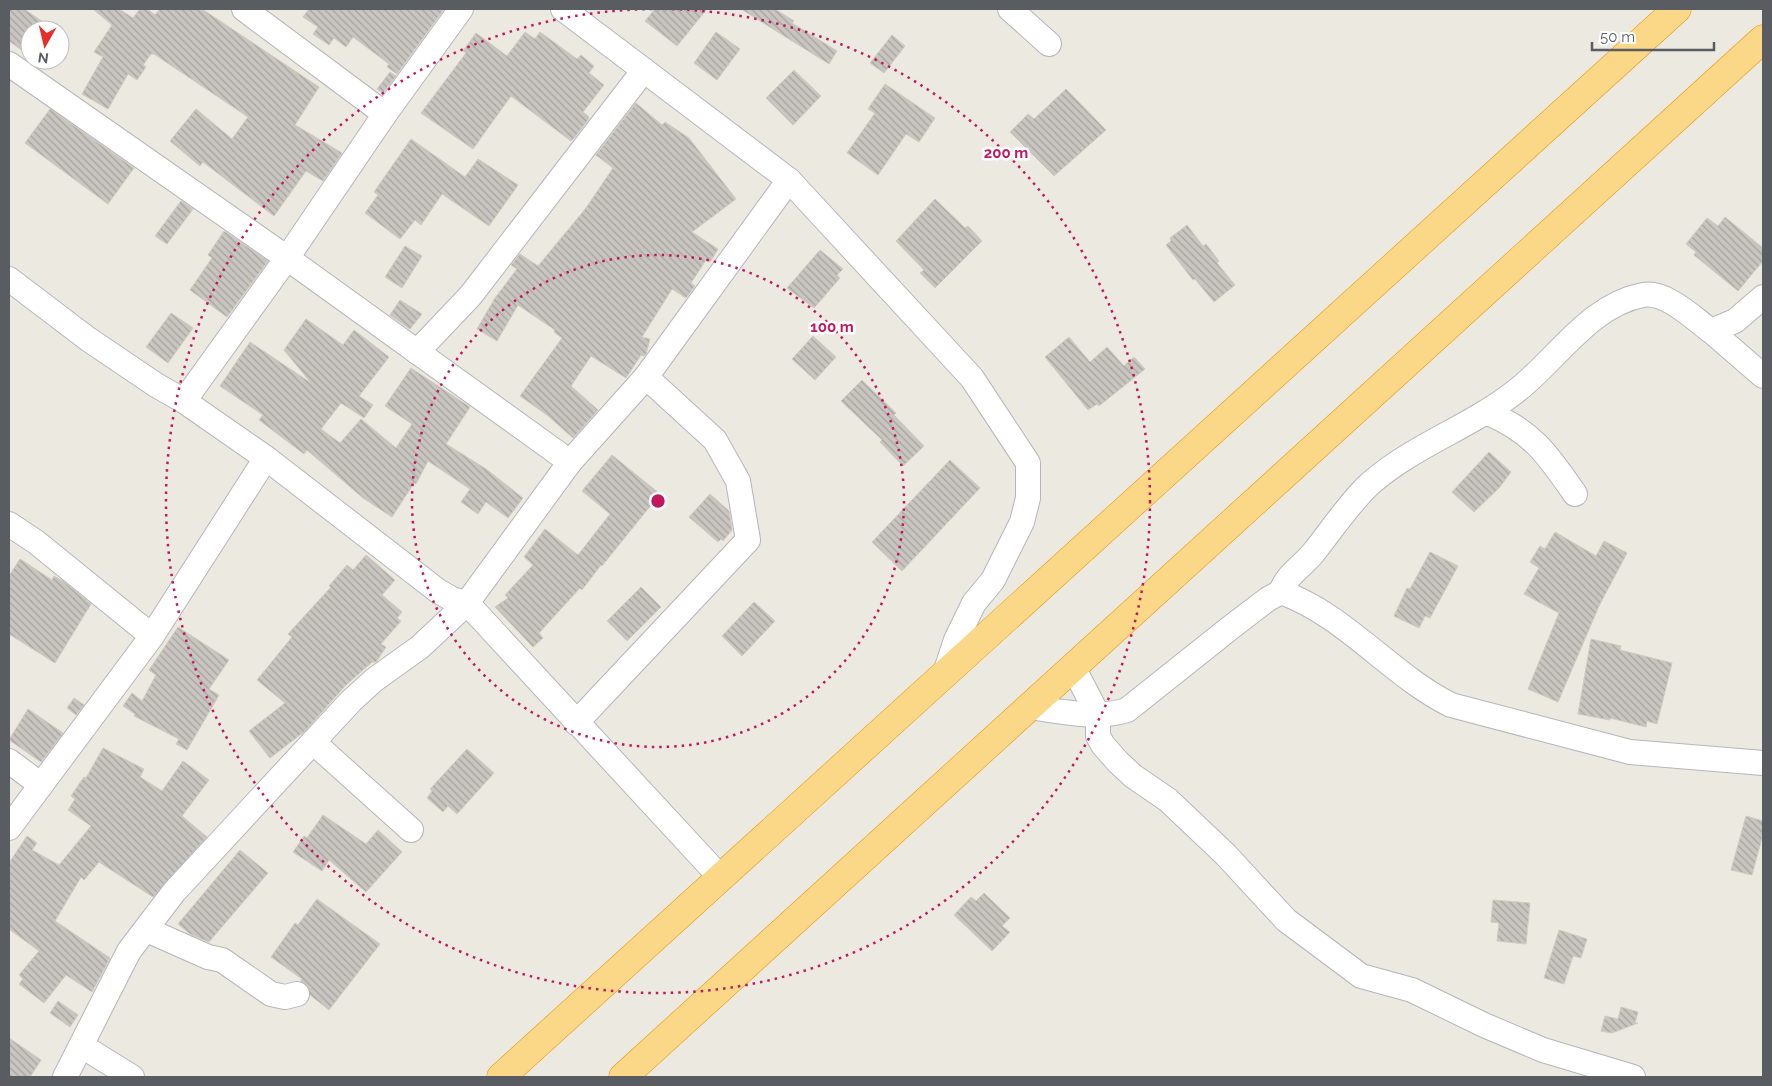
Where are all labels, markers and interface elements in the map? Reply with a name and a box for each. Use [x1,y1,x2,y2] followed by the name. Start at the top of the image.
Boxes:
[20,20,70,70] north arrow
[1592,20,1714,52] scale bar
[1600,28,1635,46] text: 50 m
[37,49,50,67] text: N
[984,144,1028,162] text: 200 m
[810,318,854,336] text: 100 m
[649,492,667,510] centre of rings

